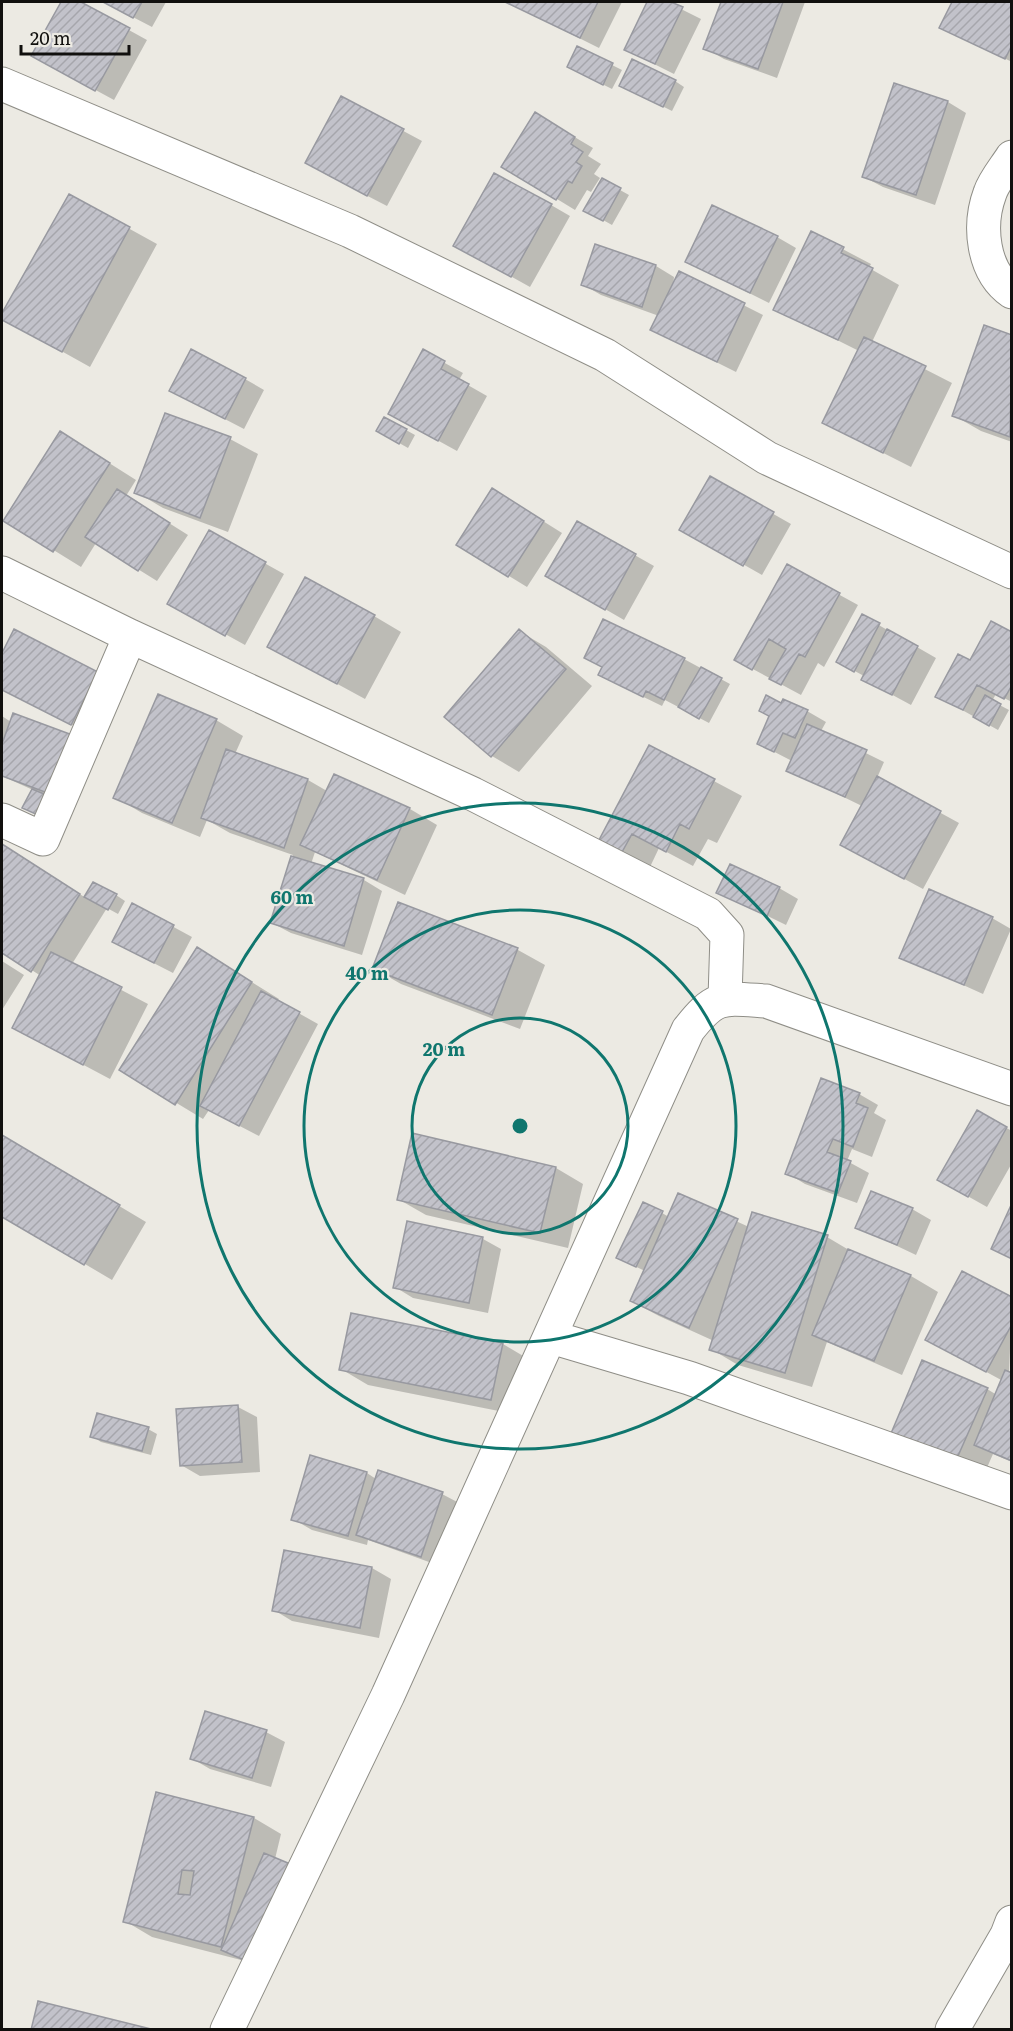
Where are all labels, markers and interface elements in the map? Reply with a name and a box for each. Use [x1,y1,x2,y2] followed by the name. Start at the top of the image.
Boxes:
[21,18,129,56] scale bar
[30,24,71,51] text: 20 m
[270,883,314,910] text: 60 m
[345,959,389,986] text: 40 m
[423,1035,465,1062] text: 20 m
[510,1116,530,1136] centre of rings

